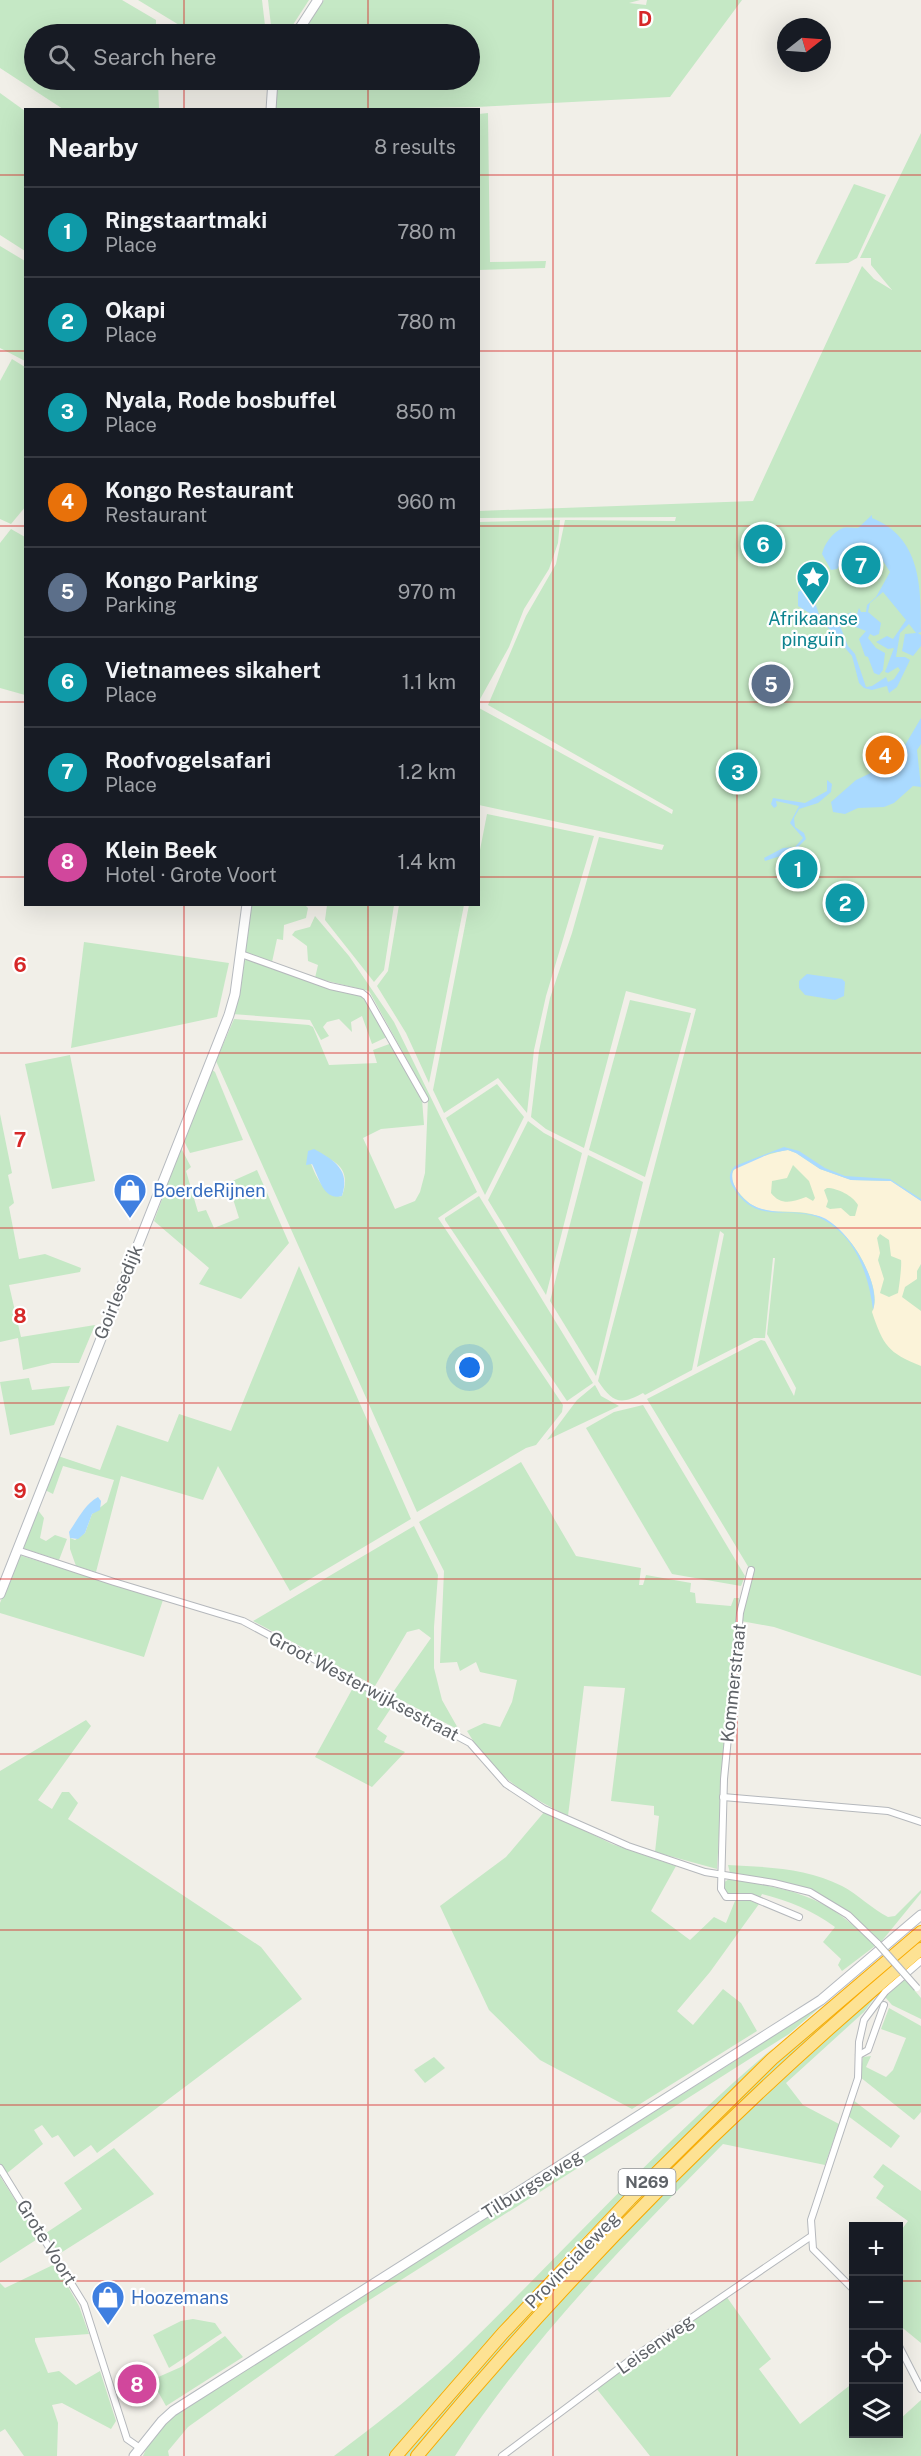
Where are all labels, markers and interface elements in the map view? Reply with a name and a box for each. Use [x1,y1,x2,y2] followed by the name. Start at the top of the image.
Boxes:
[638,7,652,31] text: D
[777,18,831,72] north arrow
[24,24,480,90] search box
[45,41,78,74] icon: search
[93,44,217,70] text: Search here
[48,132,138,163] text: Nearby
[374,135,456,159] text: 8 results
[105,207,267,233] text: Ringstaartmaki
[63,220,72,244] text: 1
[397,220,456,244] text: 780 m
[105,233,157,257] text: Place
[105,297,166,323] text: Okapi
[61,310,74,334] text: 2
[397,310,456,334] text: 780 m
[105,323,157,347] text: Place
[105,387,337,413] text: Nyala, Rode bosbuffel
[61,400,74,424] text: 3
[396,400,456,424] text: 850 m
[105,413,157,437] text: Place
[105,477,294,503] text: Kongo Restaurant
[61,490,74,514] text: 4
[397,490,456,514] text: 960 m
[105,503,207,527] text: Restaurant
[744,522,783,566] pin: 6
[842,542,880,588] pin: 7
[795,559,831,606] place icon: Afrikaanse pinguïn
[105,567,258,593] text: Kongo Parking
[61,580,74,604] text: 5
[398,580,456,604] text: 970 m
[105,593,177,617] text: Parking
[768,608,858,650] place label: Afrikaanse pinguïn
[105,657,321,683] text: Vietnamees sikahert
[752,662,790,706] pin: 5
[61,670,74,694] text: 6
[402,670,456,694] text: 1.1 km
[105,683,157,707] text: Place
[866,732,904,777] pin: 4
[105,747,271,773] text: Roofvogelsafari
[718,750,758,794] pin: 3
[61,760,74,784] text: 7
[398,760,456,784] text: 1.2 km
[105,773,157,797] text: Place
[105,837,217,863] text: Klein Beek
[778,846,818,892] pin: 1
[61,850,74,874] text: 8
[398,850,456,874] text: 1.4 km
[105,863,277,887] text: Hotel · Grote Voort
[826,880,864,926] pin: 2
[13,953,27,977] text: 6
[14,1128,26,1152] text: 7
[112,1172,148,1219] shop icon: BoerdeRijnen
[153,1180,266,1201] place label: BoerdeRijnen
[90,1242,146,1342] street label: Goirlesedijk
[13,1304,27,1328] text: 8
[455,1353,484,1382] your location
[13,1479,27,1503] text: 9
[716,1623,750,1743] street label: Kommerstraat
[265,1627,463,1745] street label: Groot Westerwijksestraat
[478,2145,586,2223] street label: Tilburgseweg
[618,2169,676,2195] road number: N269
[13,2196,81,2288] street label: Grote Voort
[520,2207,624,2313] street label: Provincialeweg
[849,2222,903,2438] map controls
[849,2222,903,2276] button: +
[849,2276,903,2330] button: −
[90,2279,126,2326] shop icon: Hoozemans
[131,2287,229,2308] place label: Hoozemans
[612,2310,698,2378] street label: Leisenweg
[849,2330,903,2384] button: locate
[118,2362,156,2406] pin: 8
[849,2384,903,2438] button: layers

